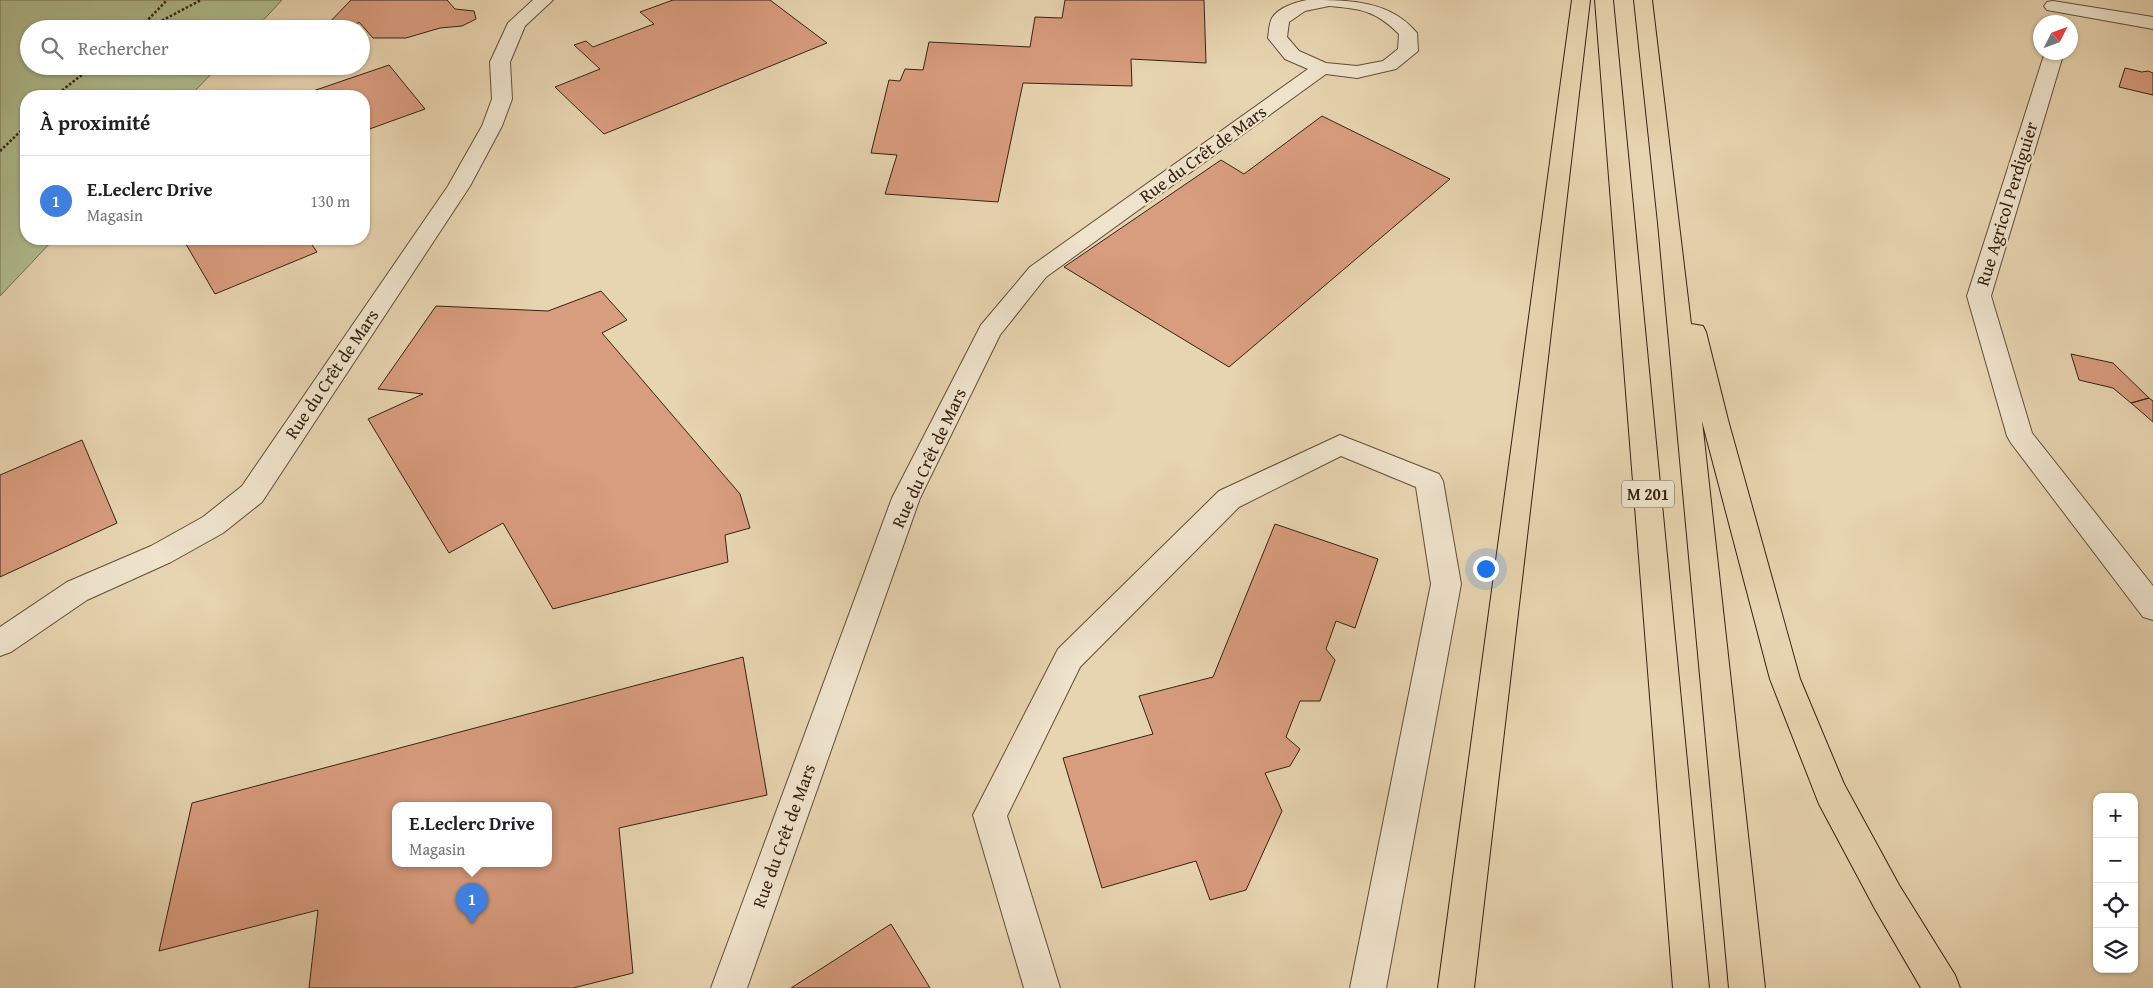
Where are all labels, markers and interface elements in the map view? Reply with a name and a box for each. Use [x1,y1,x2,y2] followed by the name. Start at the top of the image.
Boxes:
[2033,15,2078,60] north arrow
[20,20,370,75] search box
[38,34,66,62] icon: search
[78,34,169,62] text: Rechercher
[1133,98,1272,209] street label: Rue du Crêt de Mars
[40,107,150,138] text: À proximité
[1969,118,2045,289] street label: Rue Agricol Perdiguier
[87,175,212,203] text: E.Leclerc Drive
[52,189,60,213] text: 1
[310,189,350,213] text: 130 m
[87,203,143,227] text: Magasin
[278,303,385,444] street label: Rue du Crêt de Mars
[884,383,973,532] street label: Rue du Crêt de Mars
[1622,480,1674,508] road number: M 201
[1473,556,1499,582] your location
[745,760,822,912] street label: Rue du Crêt de Mars
[2093,793,2138,973] map controls
[2093,793,2138,838] button: +
[392,802,552,867] popup
[409,809,535,837] text: E.Leclerc Drive
[409,837,465,861] text: Magasin
[2093,838,2138,883] button: −
[456,883,488,924] pin: 1
[2093,883,2138,928] button: locate
[2093,928,2138,973] button: layers

